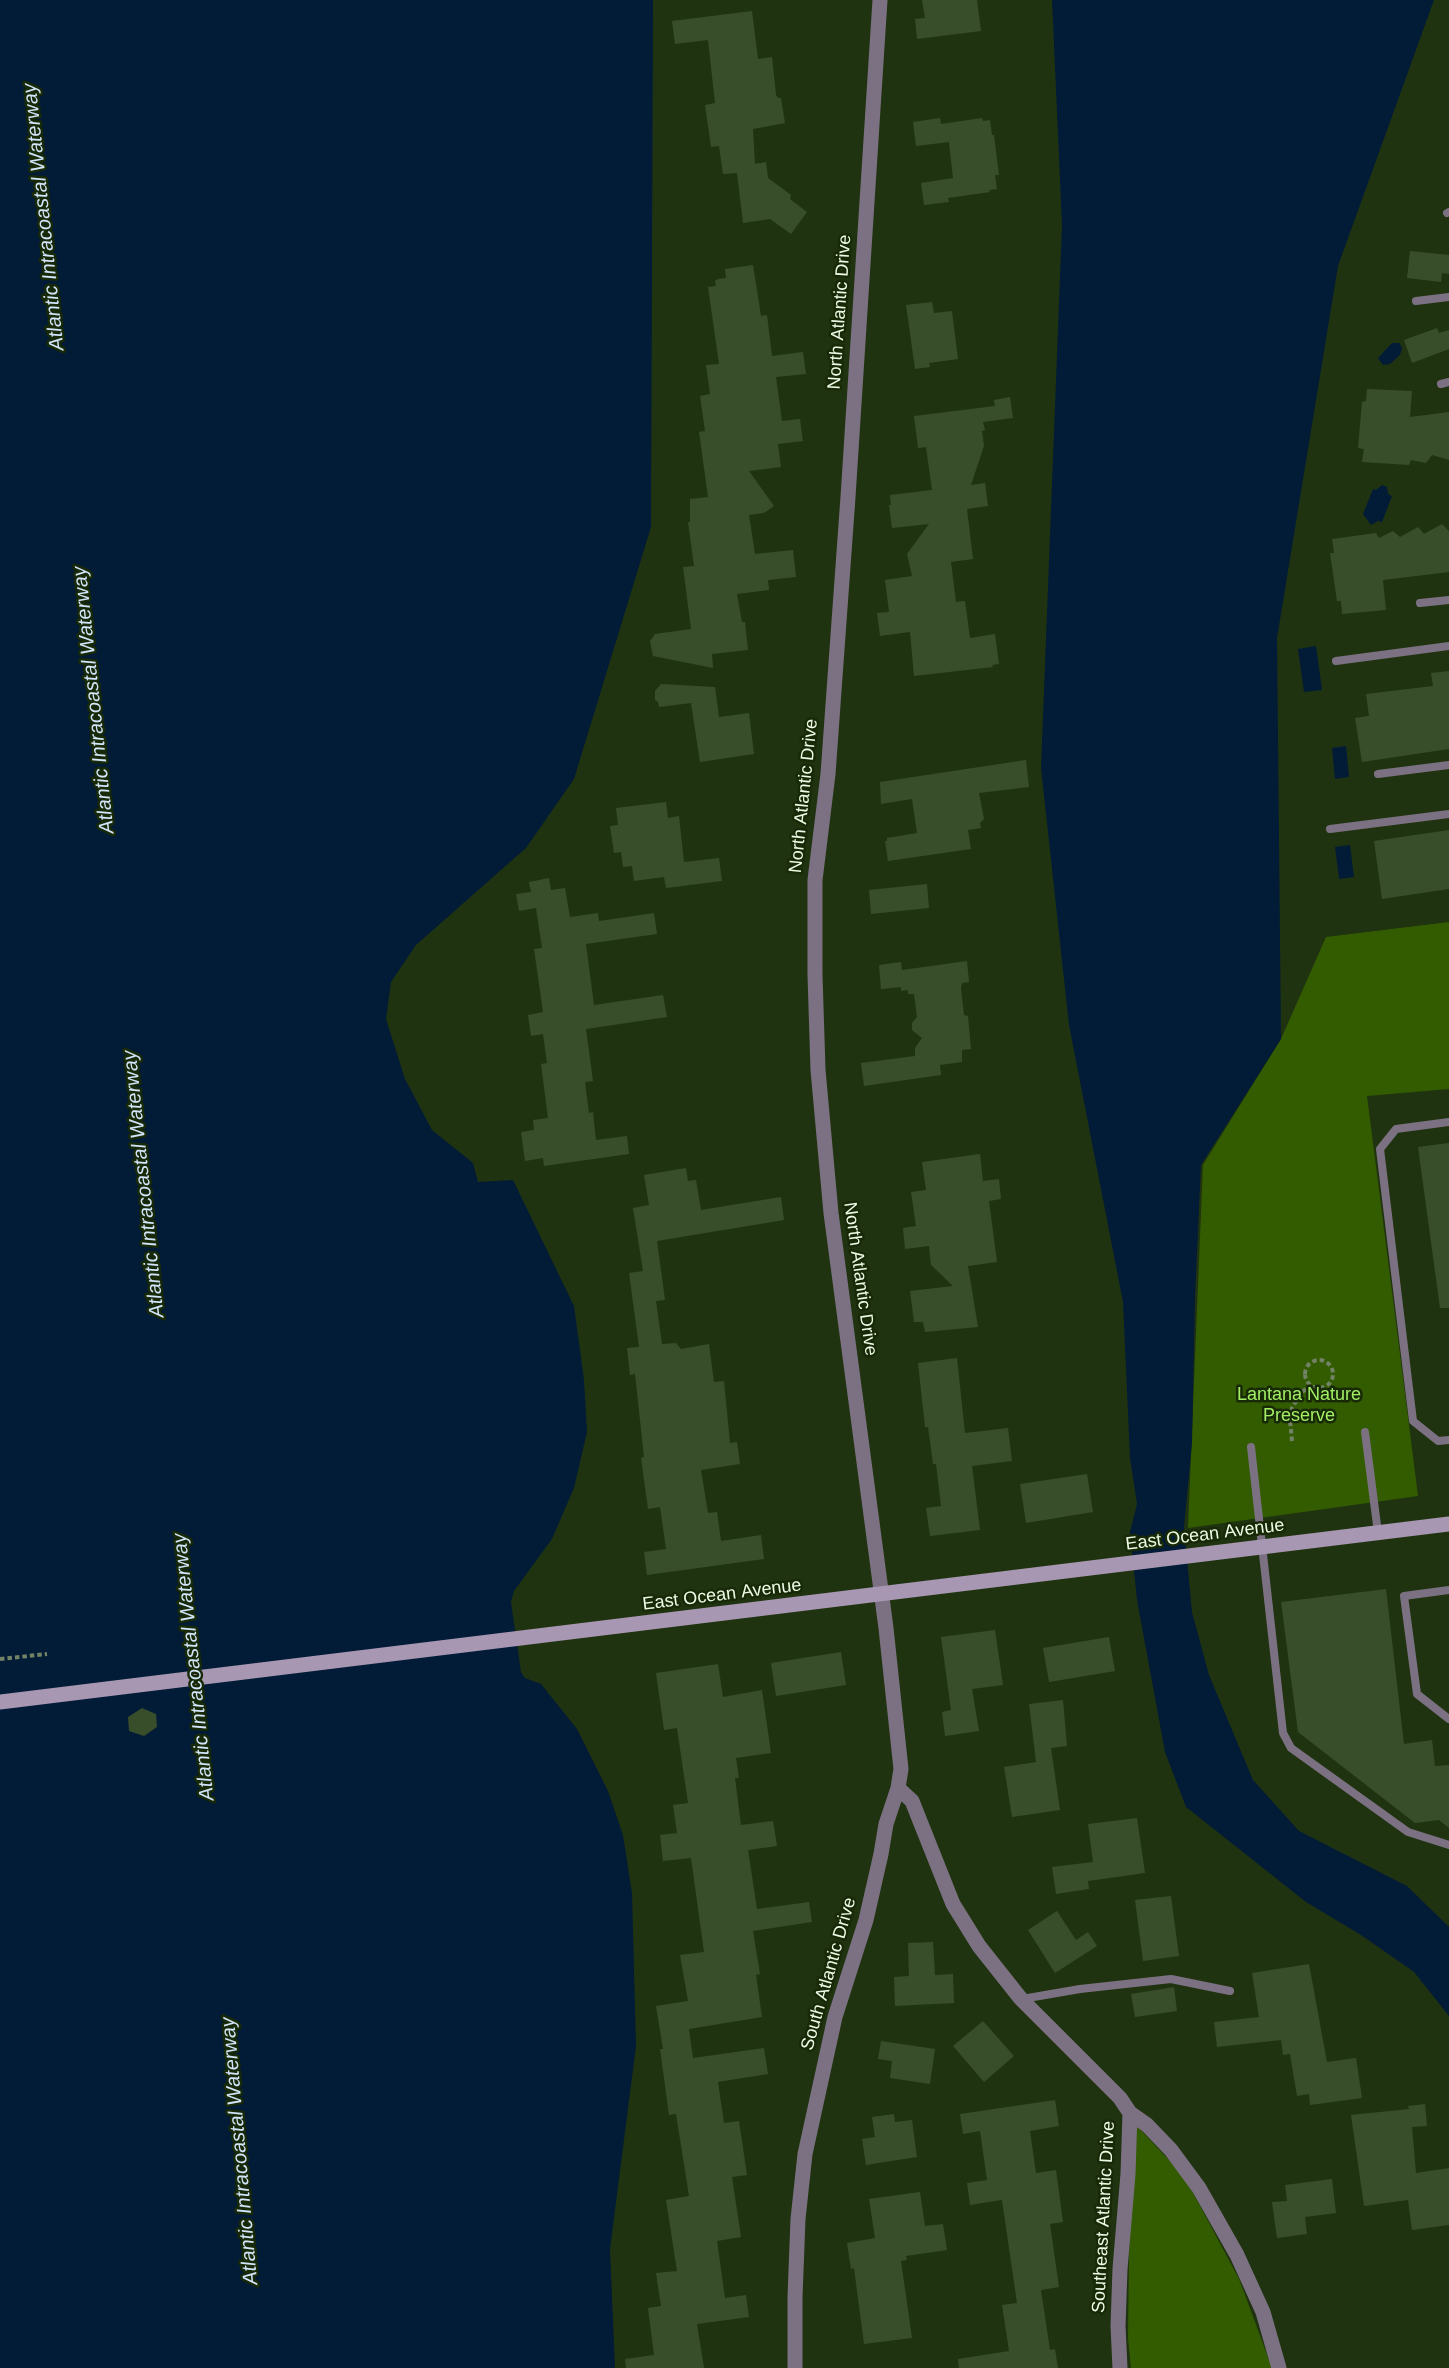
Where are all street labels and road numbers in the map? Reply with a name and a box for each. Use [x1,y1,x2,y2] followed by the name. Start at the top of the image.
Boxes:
[824,234,856,390] street label: North Atlantic Drive
[785,718,823,874] street label: North Atlantic Drive
[839,1201,881,1357] street label: North Atlantic Drive
[1124,1515,1286,1555] street label: East Ocean Avenue
[641,1575,803,1615] street label: East Ocean Avenue
[797,1895,861,2053] street label: South Atlantic Drive
[1088,2121,1120,2313] street label: Southeast Atlantic Drive

